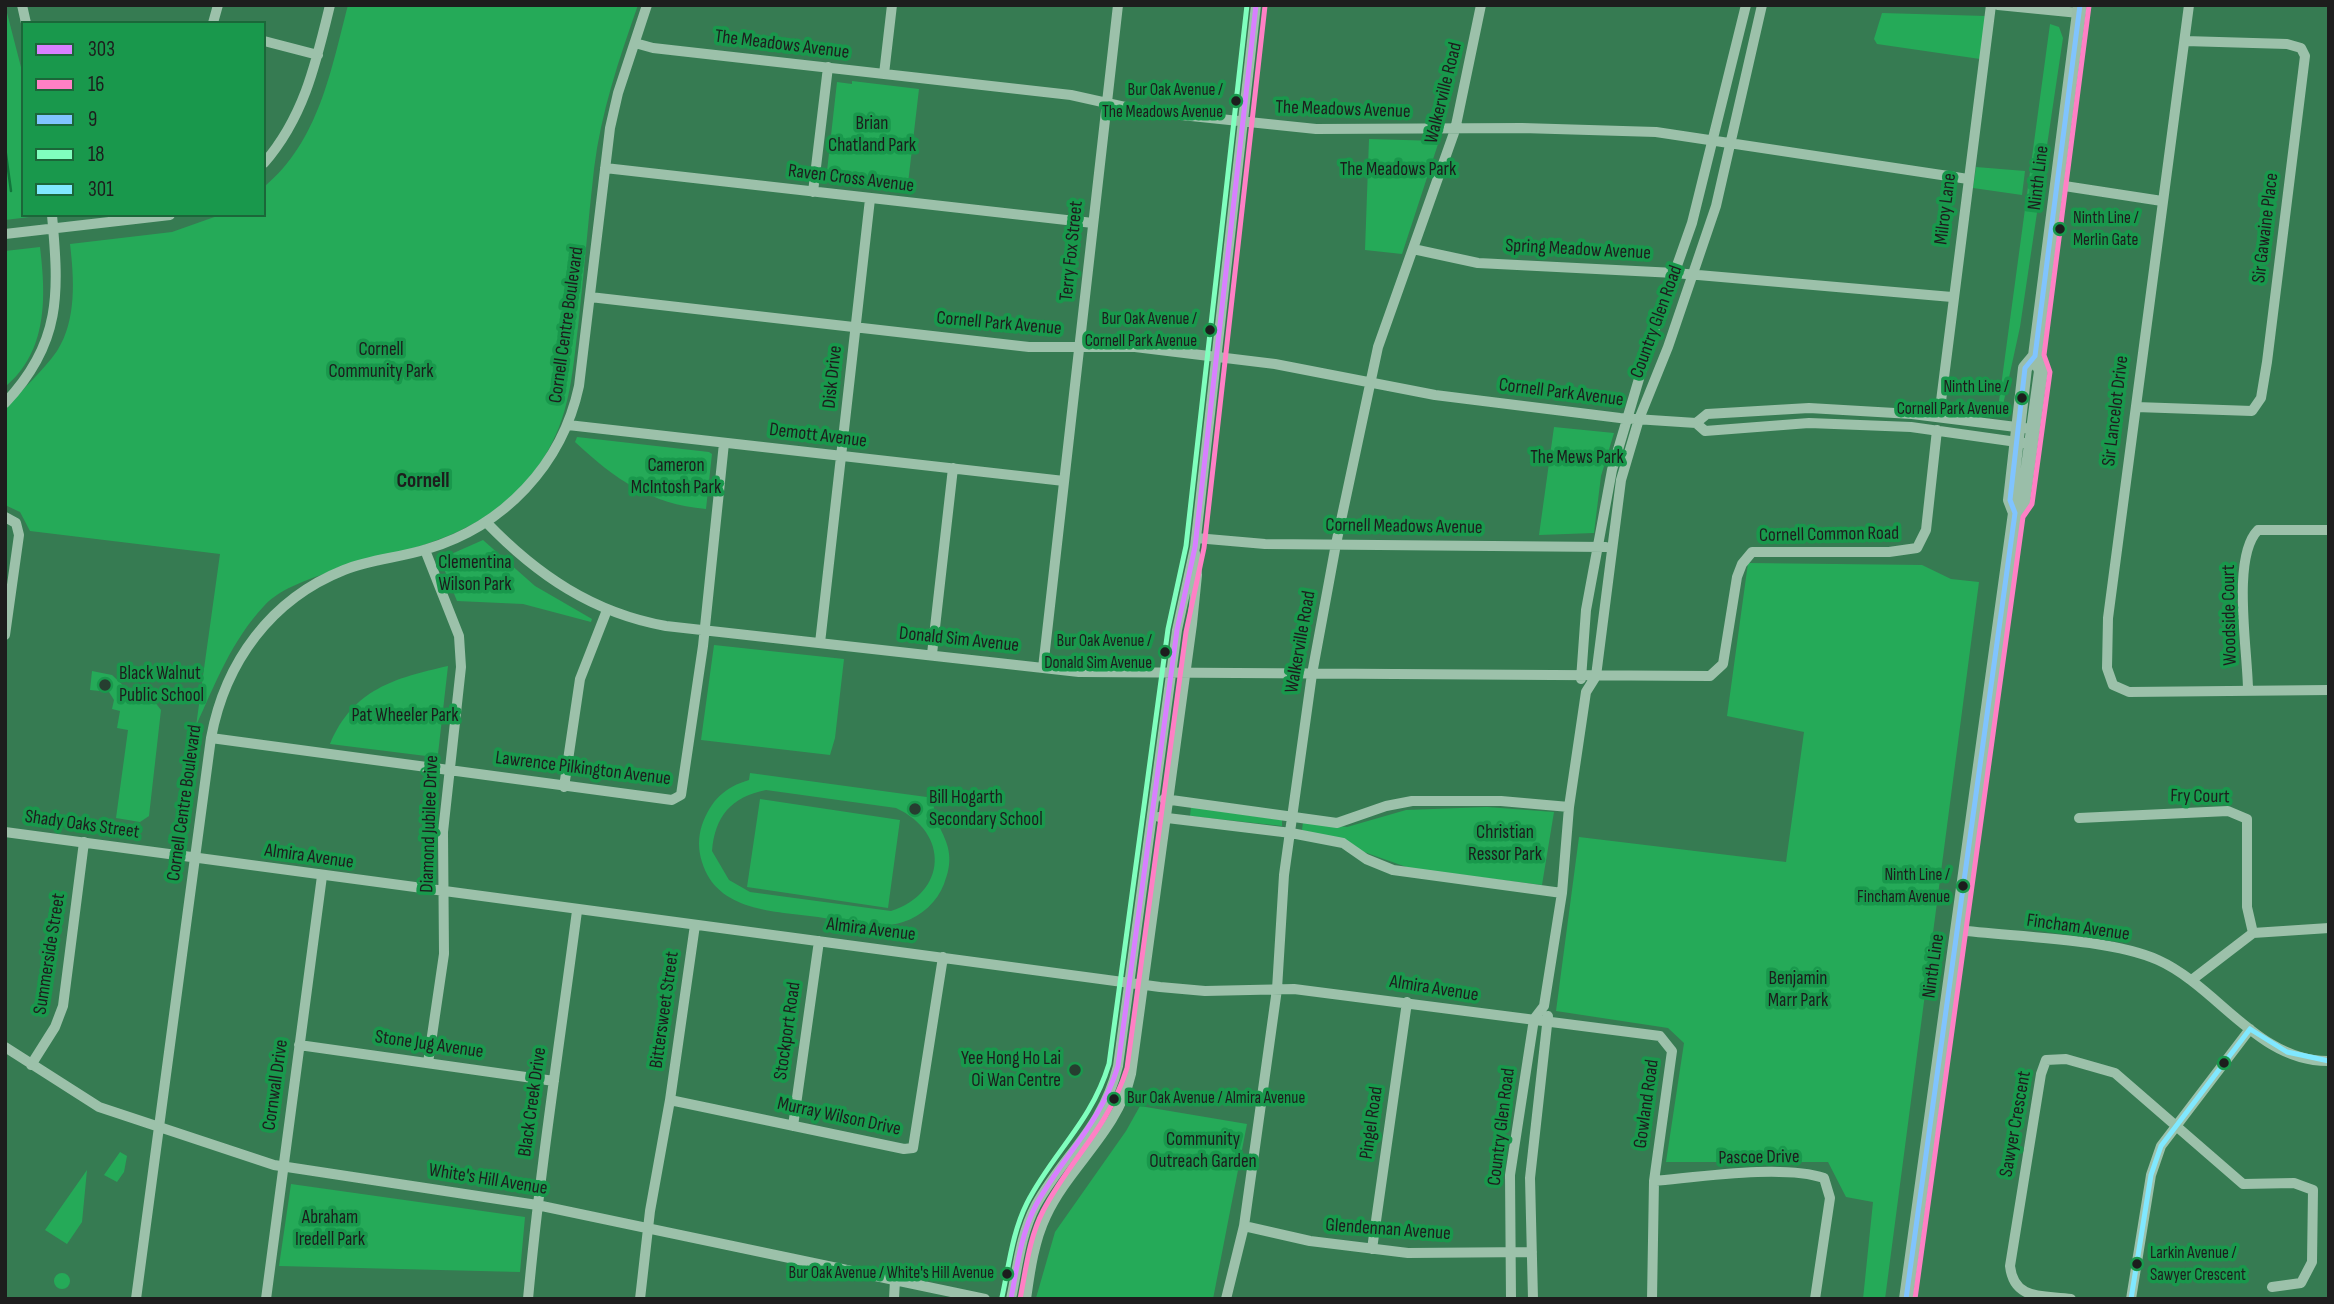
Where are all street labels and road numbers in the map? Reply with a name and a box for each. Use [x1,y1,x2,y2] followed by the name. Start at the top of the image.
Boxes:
[713,25,851,65] street label: The Meadows Avenue
[1420,40,1468,146] street label: Walkerville Road
[1275,96,1411,124] street label: The Meadows Avenue
[2024,144,2054,212] street label: Ninth Line
[787,160,915,198] street label: Raven Cross Avenue
[1930,172,1962,246] street label: Milroy Lane
[2248,172,2284,284] street label: Sir Gawaine Place
[1055,200,1089,302] street label: Terry Fox Street
[1505,235,1651,265] street label: Spring Meadow Avenue
[545,245,589,405] street label: Cornell Centre Boulevard
[1626,262,1688,382] street label: Country Glen Road
[935,307,1063,341] street label: Cornell Park Avenue
[818,344,848,410] street label: Disk Drive
[2098,354,2134,468] street label: Sir Lancelot Drive
[1497,374,1625,412] street label: Cornell Park Avenue
[768,419,868,453] street label: Demott Avenue
[1325,514,1483,540] street label: Cornell Meadows Avenue
[1759,522,1899,548] street label: Cornell Common Road
[2218,564,2242,666] street label: Woodside Court
[1281,589,1321,695] street label: Walkerville Road
[898,622,1020,658] street label: Donald Sim Avenue
[163,723,207,883] street label: Cornell Centre Boulevard
[494,747,672,791] street label: Lawrence Pilkington Avenue
[416,755,444,893] street label: Diamond Jubilee Drive
[2170,785,2230,809] street label: Fry Court
[23,806,141,844] street label: Shady Oaks Street
[263,839,355,875] street label: Almira Avenue
[29,892,71,1016] street label: Summerside Street
[2025,909,2131,947] street label: Fincham Avenue
[825,913,917,947] street label: Almira Avenue
[1918,932,1950,1000] street label: Ninth Line
[646,950,684,1070] street label: Bittersweet Street
[1388,971,1480,1007] street label: Almira Avenue
[770,981,806,1081] street label: Stockport Road
[373,1026,485,1064] street label: Stone Jug Avenue
[258,1038,294,1132] street label: Cornwall Drive
[514,1046,552,1158] street label: Black Creek Drive
[1629,1058,1665,1150] street label: Gowland Road
[1483,1067,1521,1187] street label: Country Glen Road
[1995,1069,2037,1179] street label: Sawyer Crescent
[1356,1085,1388,1161] street label: Pingel Road
[775,1093,903,1141] street label: Murray Wilson Drive
[1718,1146,1800,1170] street label: Pascoe Drive
[427,1159,549,1201] street label: White's Hill Avenue
[1325,1214,1451,1246] street label: Glendennan Avenue

